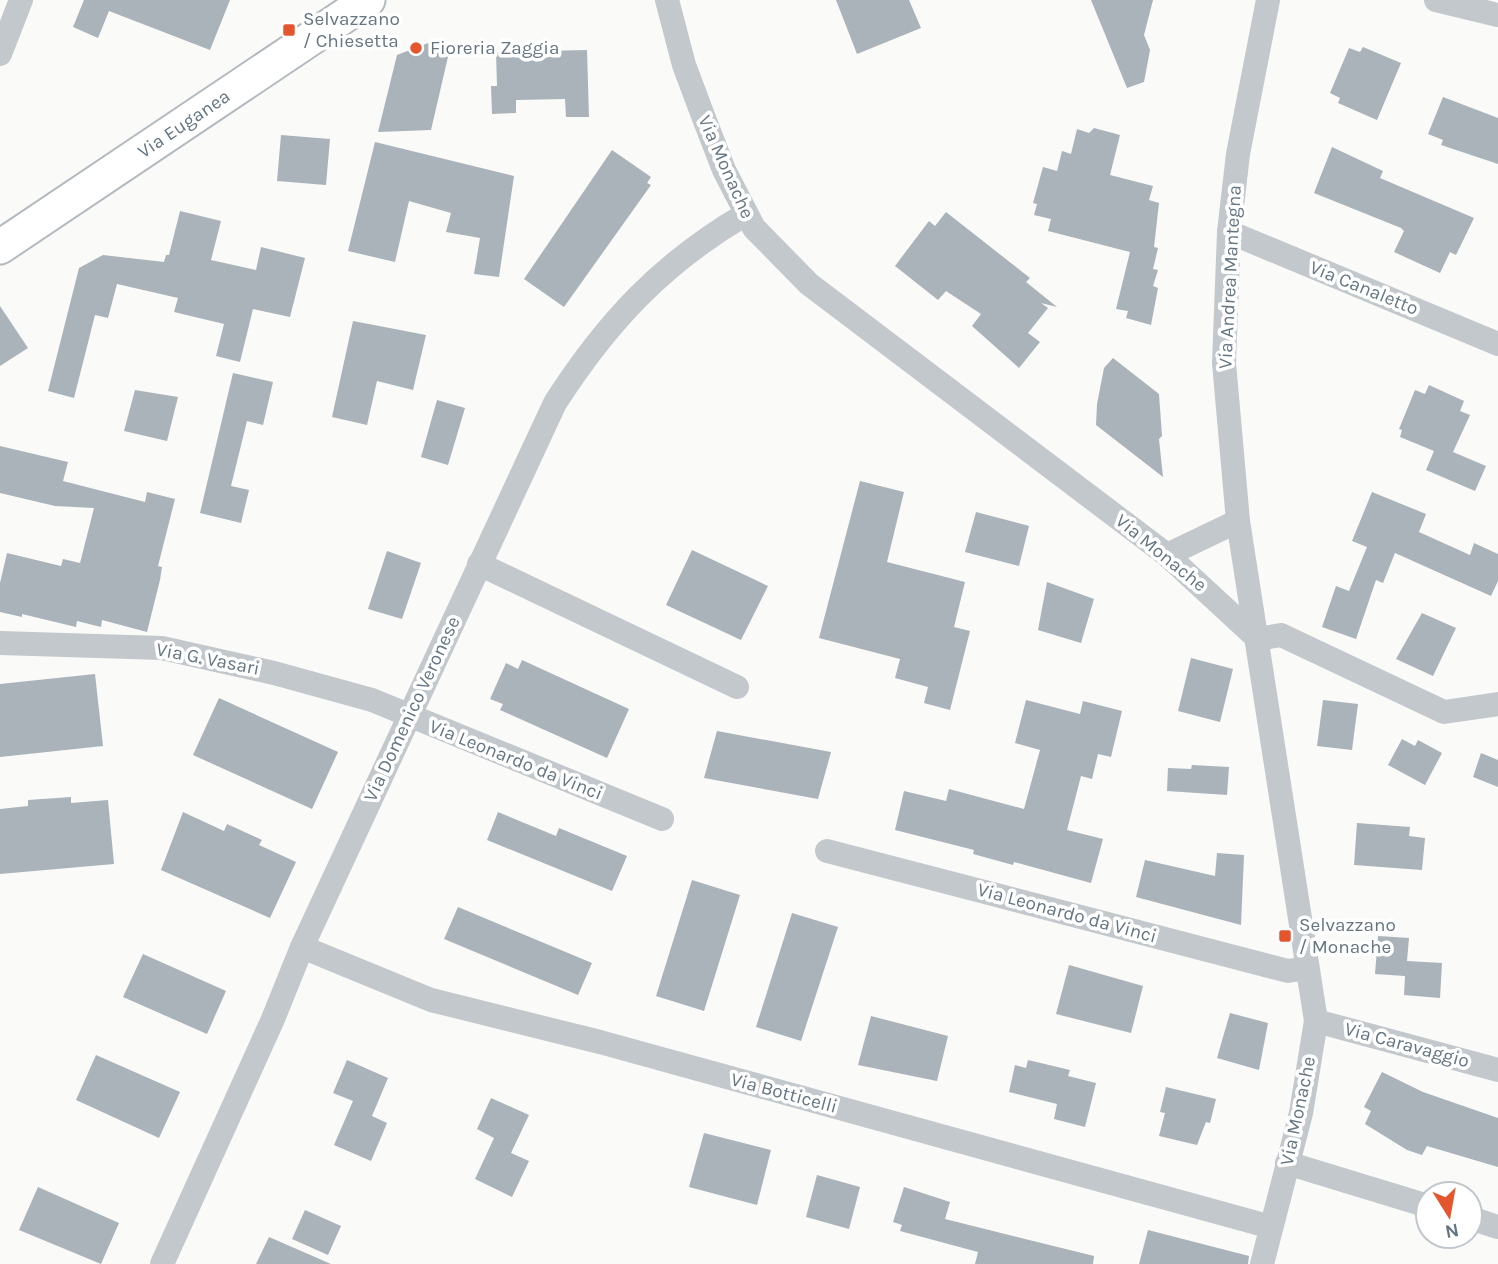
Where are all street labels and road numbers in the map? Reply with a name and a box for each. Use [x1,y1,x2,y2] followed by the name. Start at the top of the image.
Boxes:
[134,85,234,163] street label: Via Euganea
[693,112,759,222] street label: Via Monache
[1214,184,1246,370] street label: Via Andrea Mantegna
[1307,256,1421,320] street label: Via Canaletto
[1111,510,1211,596] street label: Via Monache
[359,613,465,805] street label: Via Domenico Veronese
[154,638,262,680] street label: Via G. Vasari
[426,715,606,805] street label: Via Leonardo da Vinci
[975,878,1159,948] street label: Via Leonardo da Vinci
[1342,1018,1472,1072] street label: Via Caravaggio
[1276,1055,1320,1167] street label: Via Monache
[728,1068,840,1118] street label: Via Botticelli

